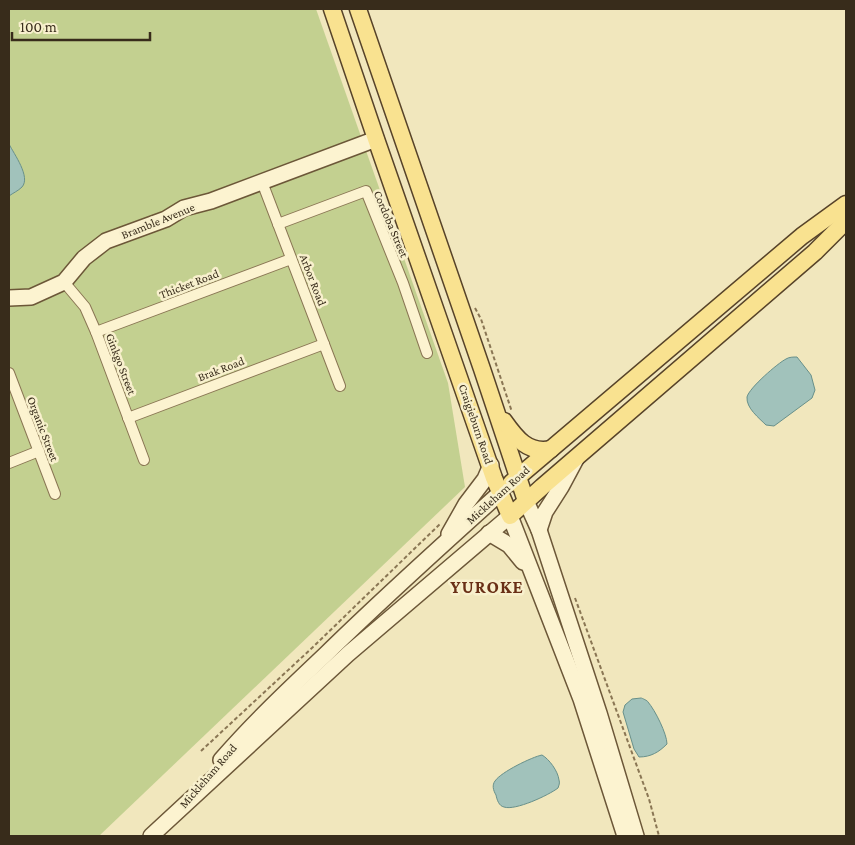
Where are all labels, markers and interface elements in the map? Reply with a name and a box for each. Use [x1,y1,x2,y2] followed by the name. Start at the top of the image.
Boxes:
[12,10,150,42] scale bar
[20,19,57,35] text: 100 m
[371,188,412,261] street label: Cordoba Street
[119,200,197,242] street label: Bramble Avenue
[297,252,329,308] street label: Arbor Road
[157,266,221,302] street label: Thicket Road
[103,331,140,398] street label: Ginkgo Street
[196,354,247,384] street label: Brak Road
[456,382,496,467] street label: Craigieburn Road
[24,395,62,464] street label: Organic Street
[463,462,533,527] street label: Mickleham Road
[450,577,524,597] district label: YUROKE
[176,741,240,811] street label: Mickleham Road

